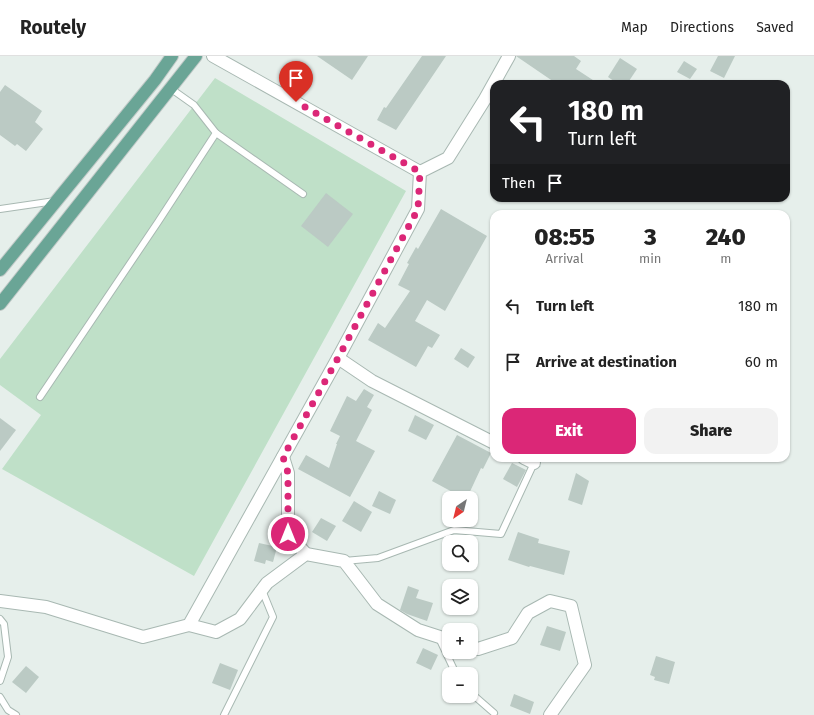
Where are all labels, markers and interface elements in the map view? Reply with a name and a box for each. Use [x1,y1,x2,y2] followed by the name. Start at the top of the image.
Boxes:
[20,16,86,39] text: Routely
[621,19,648,36] text: Map
[670,19,734,36] text: Directions
[756,19,794,36] text: Saved
[279,61,313,102] pin
[285,67,307,89] icon: arrive
[568,94,644,127] text: 180 m
[502,96,554,148] icon: left
[568,128,637,150] text: Turn left
[544,172,566,194] icon: arrive
[502,174,536,192] text: Then
[534,223,595,251] text: 08:55
[644,223,657,251] text: 3
[706,223,746,251] text: 240
[545,251,584,266] text: Arrival
[639,251,661,266] text: min
[720,251,731,266] text: m
[502,295,524,317] icon: left
[536,297,594,315] text: Turn left
[738,297,778,315] text: 180 m
[502,351,524,373] icon: arrive
[536,353,677,371] text: Arrive at destination
[745,353,778,371] text: 60 m
[502,408,636,454] button: Exit
[644,408,778,454] button: Share
[442,491,478,527] north arrow
[442,491,478,703] map controls
[267,513,309,555] position arrow
[442,535,478,571] button: search
[442,579,478,615] button: layers
[442,623,478,659] button: +
[442,667,478,703] button: −

